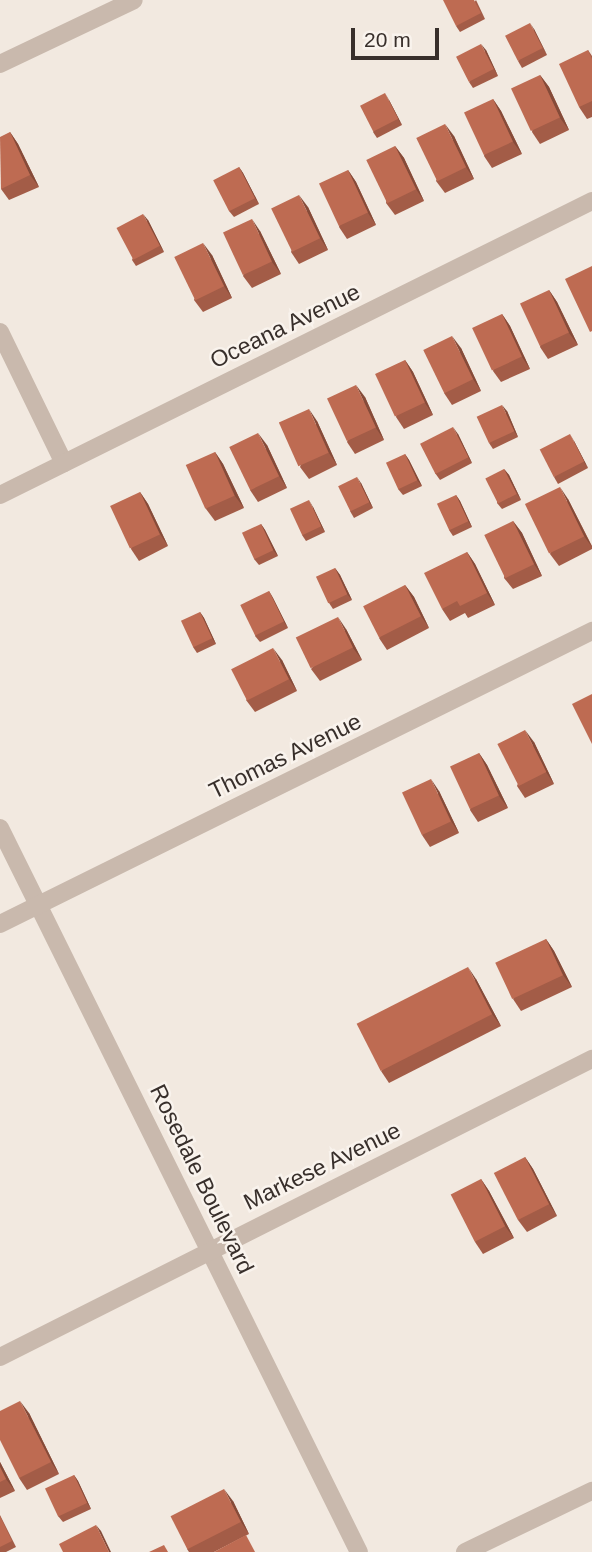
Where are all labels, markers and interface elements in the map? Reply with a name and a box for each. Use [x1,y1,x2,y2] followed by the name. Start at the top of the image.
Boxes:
[354,14,442,58] scale bar
[364,28,411,51] text: 20 m
[205,278,365,374] street label: Oceana Avenue
[204,707,366,805] street label: Thomas Avenue
[144,1080,260,1278] street label: Rosedale Boulevard
[239,1116,405,1216] street label: Markese Avenue

